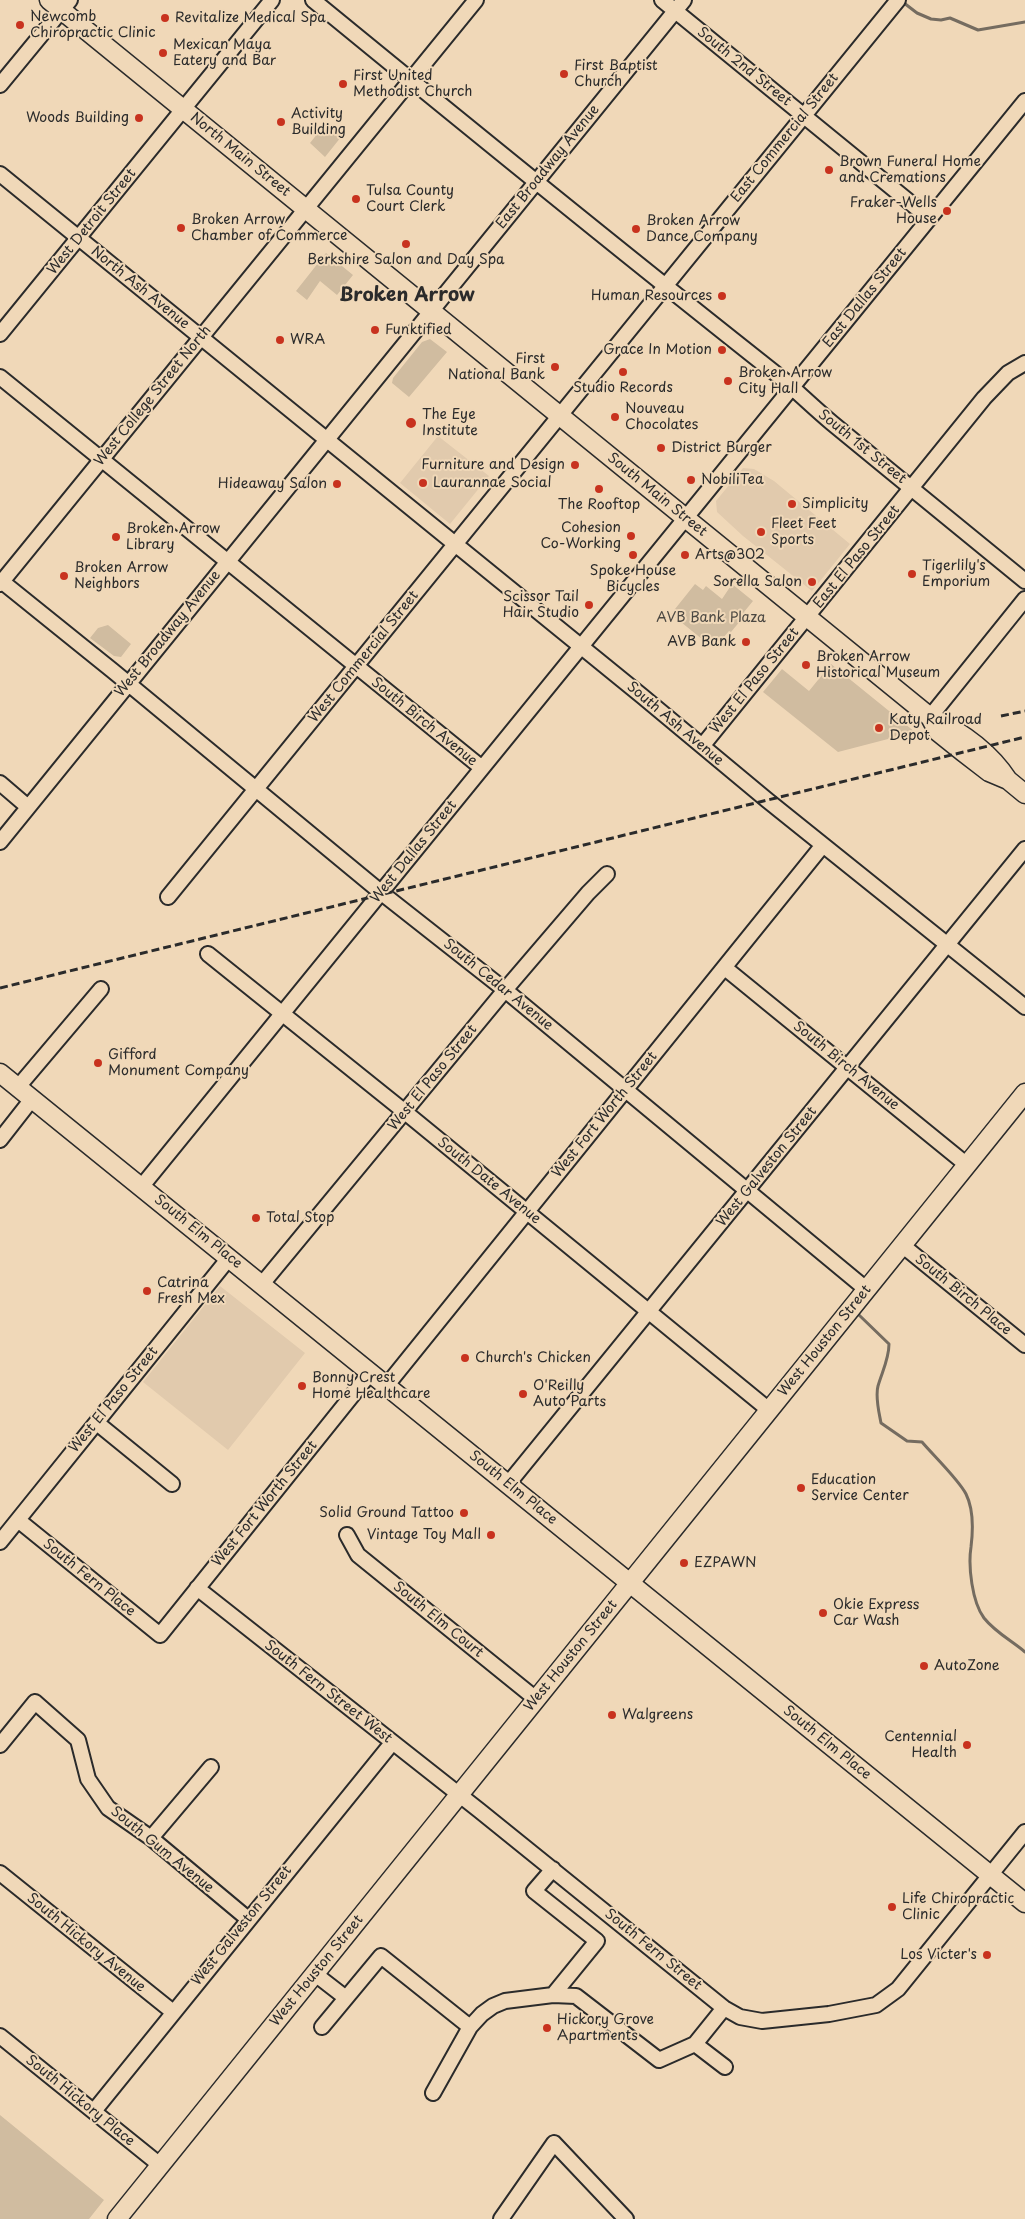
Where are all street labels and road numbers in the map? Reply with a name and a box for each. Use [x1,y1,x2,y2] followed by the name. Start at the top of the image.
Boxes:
[694,24,794,110] street label: South 2nd Street
[728,70,842,206] street label: East Commercial Street
[493,102,603,232] street label: East Broadway Avenue
[187,110,293,200] street label: North Main Street
[44,166,140,278] street label: West Detroit Street
[87,243,193,333] street label: North Ash Avenue
[820,245,910,351] street label: East Dallas Street
[91,322,215,470] street label: West College Street North
[815,406,909,488] street label: South 1st Street
[604,450,710,540] street label: South Main Street
[810,502,904,612] street label: East El Paso Street
[112,567,224,701] street label: West Broadway Avenue
[306,588,422,726] street label: West Commercial Street
[707,625,803,737] street label: West El Paso Street
[368,674,480,770] street label: South Birch Avenue
[623,679,727,769] street label: South Ash Avenue
[367,797,461,907] street label: West Dallas Street
[440,936,556,1034] street label: South Cedar Avenue
[790,1018,902,1114] street label: South Birch Avenue
[385,1022,481,1134] street label: West El Paso Street
[549,1049,661,1181] street label: West Fort Worth Street
[713,1104,821,1230] street label: West Galveston Street
[434,1134,544,1228] street label: South Date Avenue
[151,1191,245,1273] street label: South Elm Place
[911,1251,1015,1339] street label: South Birch Place
[775,1282,875,1400] street label: West Houston Street
[66,1344,162,1456] street label: West El Paso Street
[209,1438,321,1570] street label: West Fort Worth Street
[466,1447,560,1529] street label: South Elm Place
[40,1536,138,1620] street label: South Fern Place
[390,1579,486,1661] street label: South Elm Court
[521,1597,621,1715] street label: West Houston Street
[261,1637,395,1747] street label: South Fern Street West
[780,1702,874,1784] street label: South Elm Place
[107,1803,217,1897] street label: South Gum Avenue
[188,1863,296,1989] street label: West Galveston Street
[23,1890,149,1996] street label: South Hickory Avenue
[601,1906,705,1994] street label: South Fern Street
[267,1912,367,2030] street label: West Houston Street
[22,2052,138,2150] street label: South Hickory Place

